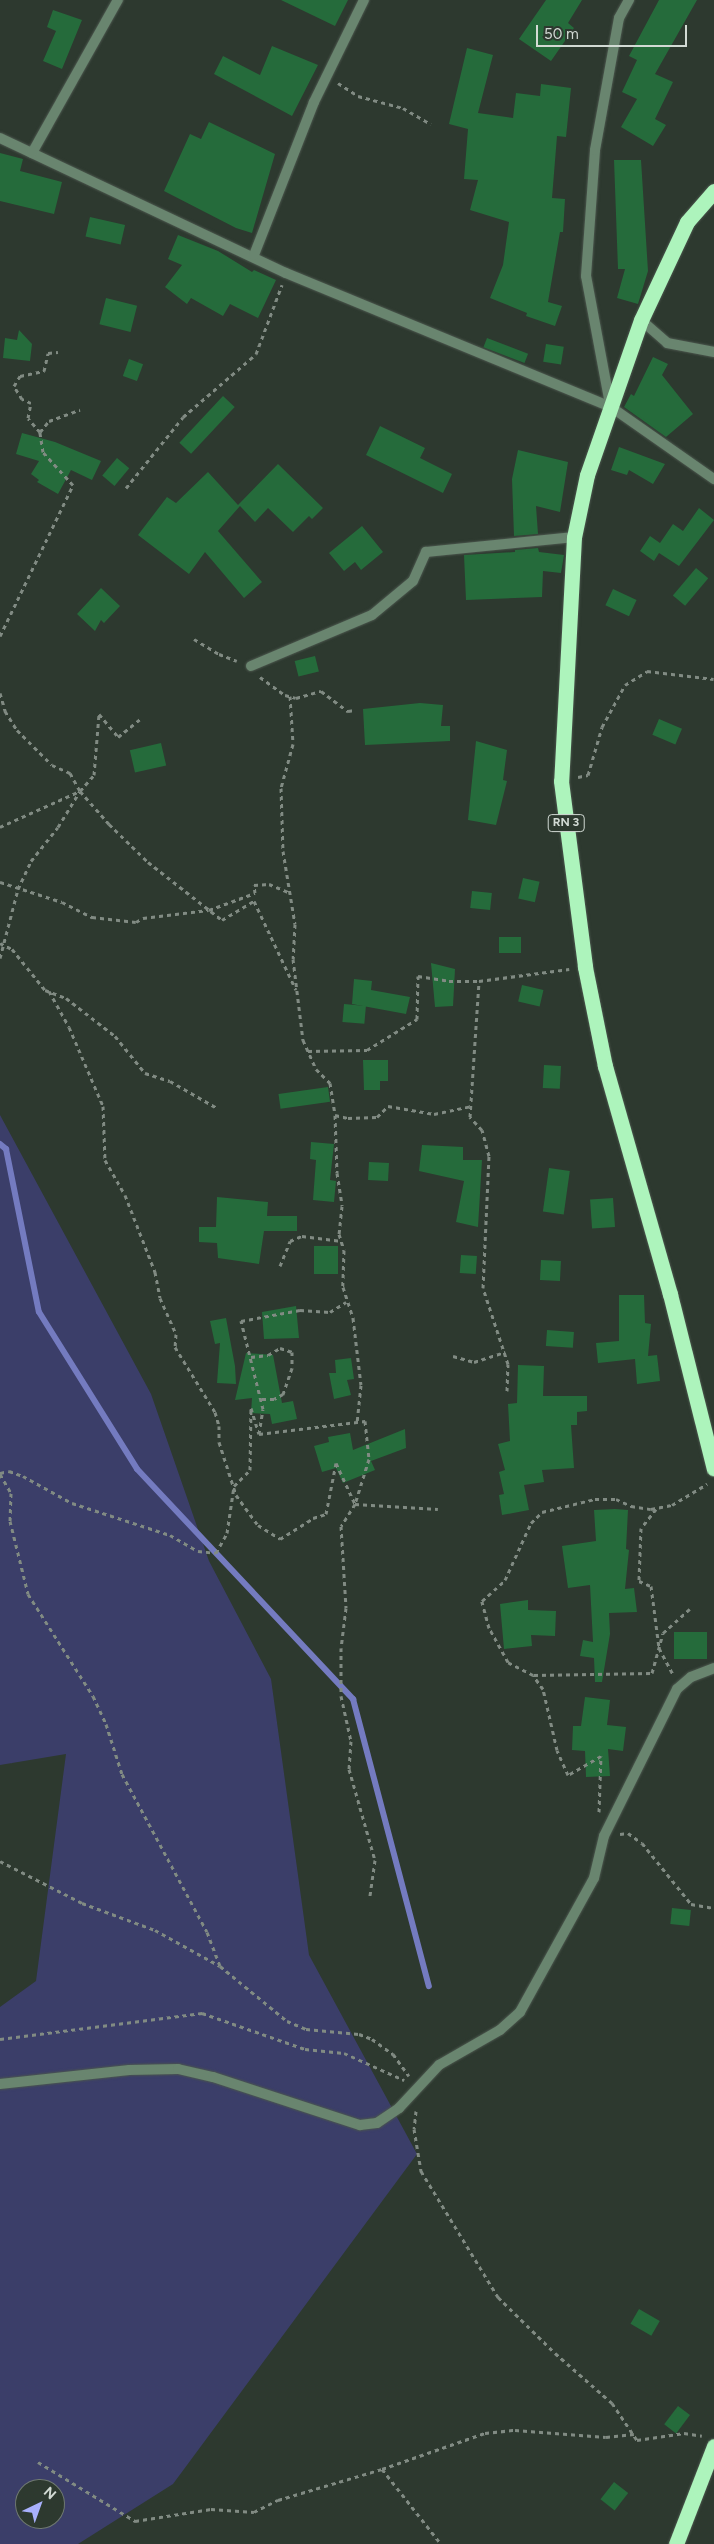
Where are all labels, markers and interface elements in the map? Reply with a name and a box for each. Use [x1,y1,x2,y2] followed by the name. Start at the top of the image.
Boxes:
[539,15,690,47] scale bar
[544,25,579,43] text: 50 m
[547,814,585,832] road number: RN 3
[15,2479,65,2529] north arrow
[40,2483,59,2503] text: N

